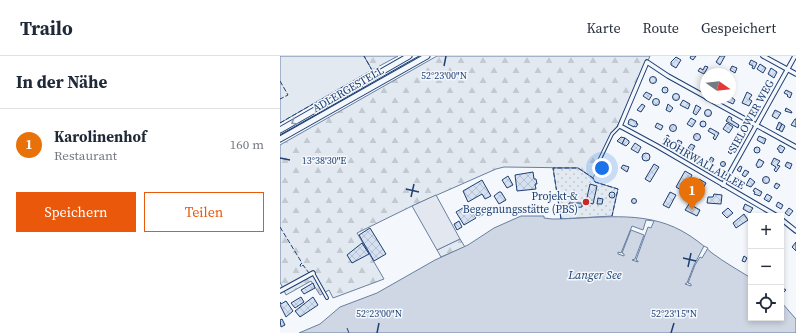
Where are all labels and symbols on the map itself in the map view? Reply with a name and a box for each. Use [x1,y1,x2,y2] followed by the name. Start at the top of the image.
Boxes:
[310,63,387,116] street label: ADLERGESTELL
[700,68,736,104] north arrow
[421,69,467,82] text: 52°23'00"N
[725,77,778,155] street label: SIELOWER WEG
[291,117,298,124] one-way arrow
[660,134,748,193] street label: ROHRWALLALLEE
[302,154,346,167] text: 13°38'30"E
[592,158,612,178] your location
[679,177,705,210] pin: 1
[463,189,578,217] place label: Projekt-& Begegnungsstätte (PBS)
[581,197,591,207] marker: Projekt-& Begegnungsstätte (PBS)
[567,267,622,283] water label: Langer See
[356,307,402,320] text: 52°23'00"N
[651,307,697,320] text: 52°23'15"N

